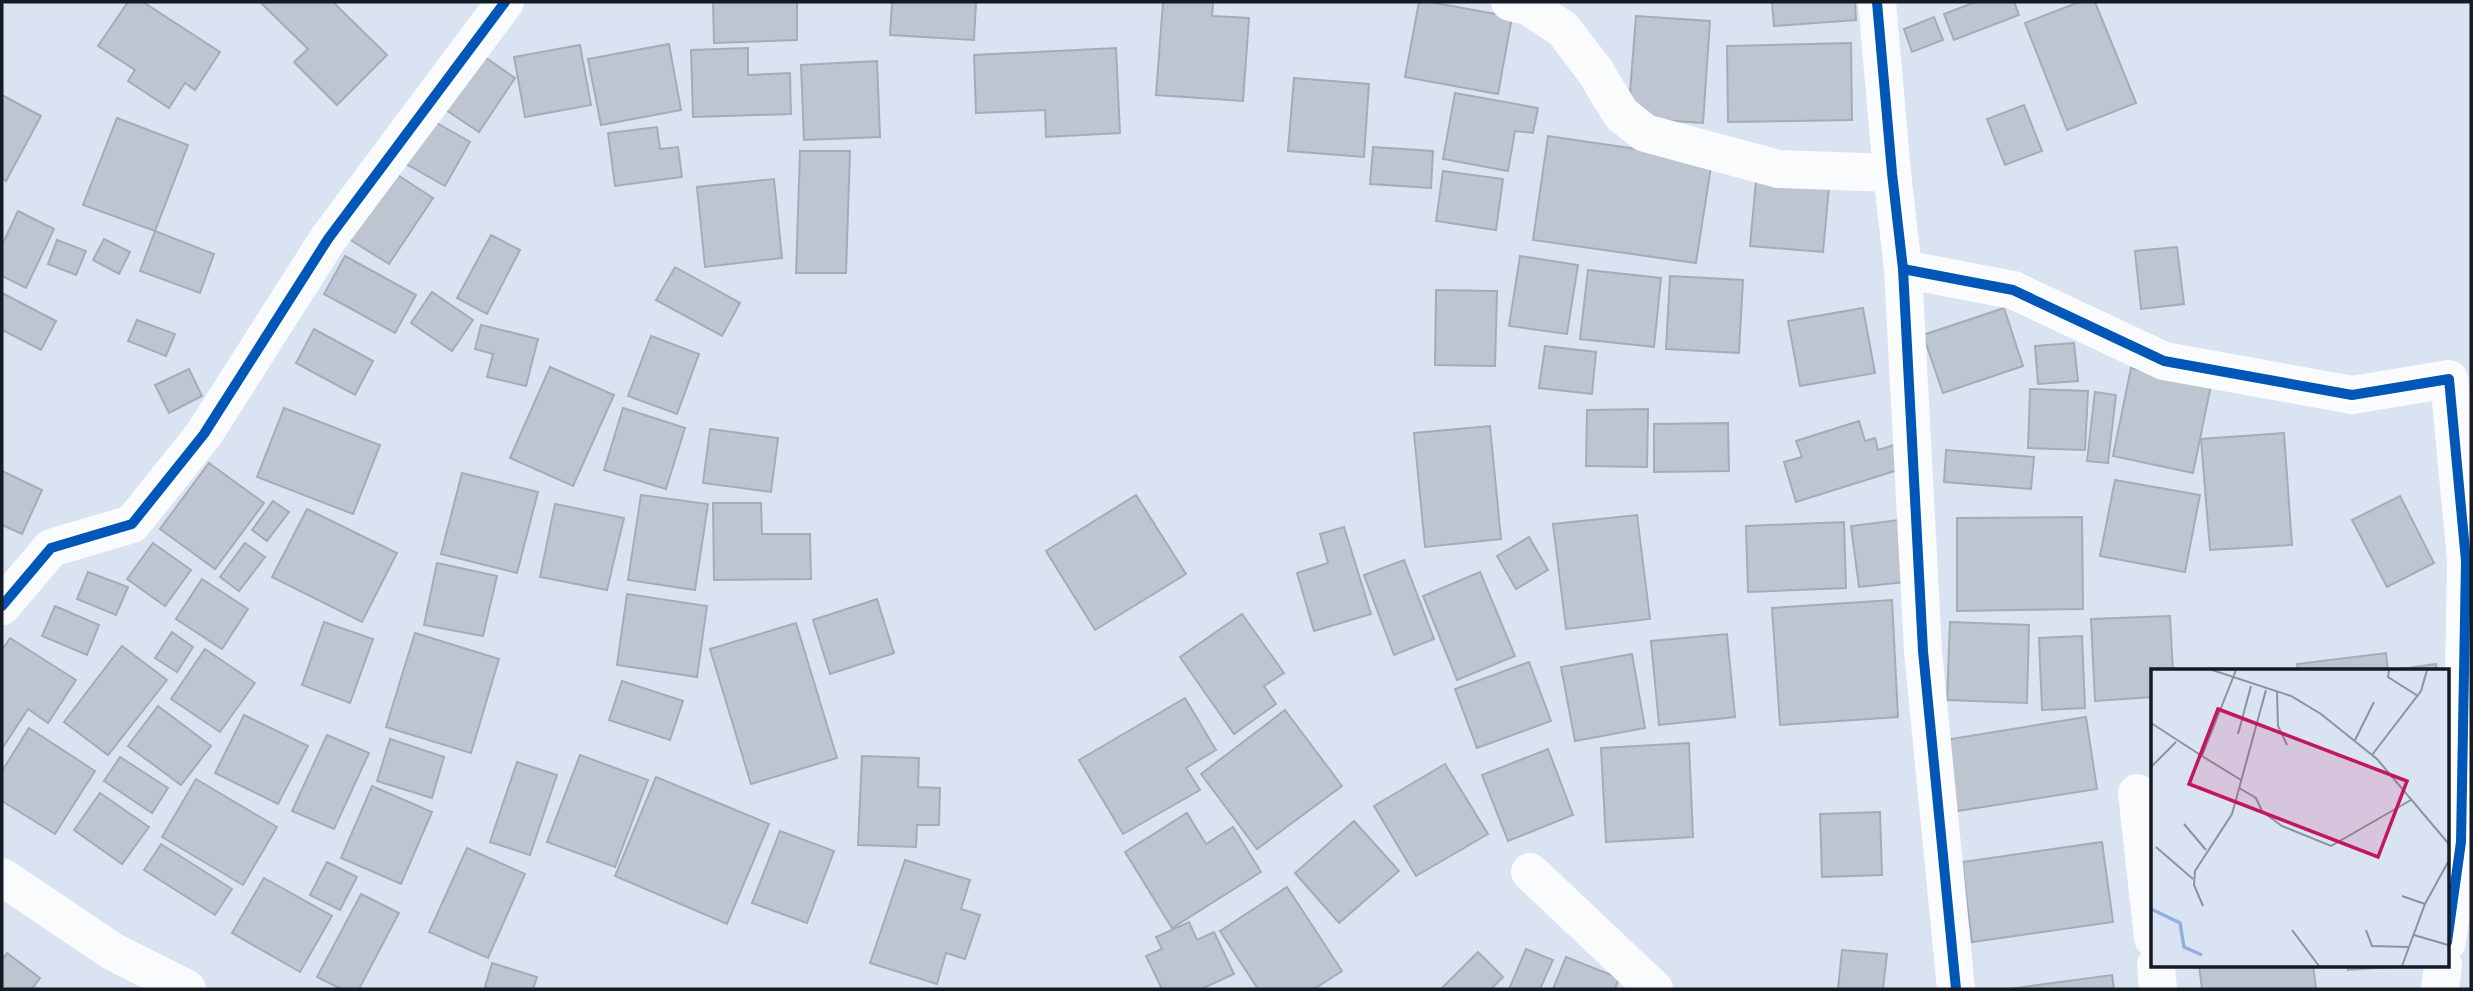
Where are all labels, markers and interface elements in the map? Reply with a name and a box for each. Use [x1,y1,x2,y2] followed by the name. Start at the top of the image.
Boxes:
[2151,669,2448,967] inset map

